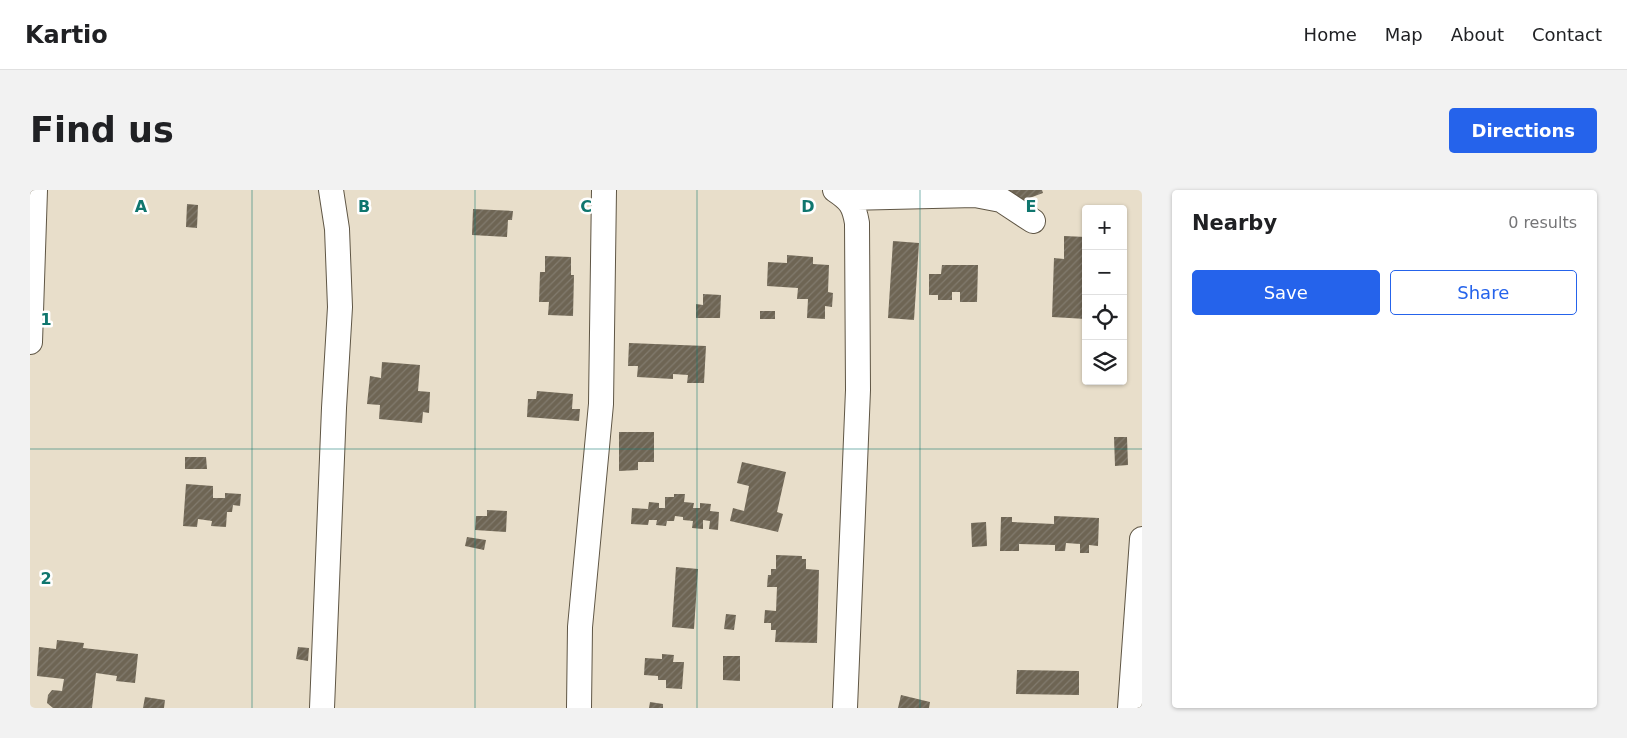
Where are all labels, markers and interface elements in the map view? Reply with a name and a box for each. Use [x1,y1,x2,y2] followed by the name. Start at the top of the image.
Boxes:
[25,21,108,49] text: Kartio
[1304,24,1357,45] text: Home
[1385,24,1423,45] text: Map
[1451,24,1504,45] text: About
[1532,24,1602,45] text: Contact
[1449,108,1597,153] button: Directions
[30,110,174,150] text: Find us
[135,197,148,216] text: A
[358,197,370,216] text: B
[580,197,592,216] text: C
[801,197,815,216] text: D
[1026,197,1036,216] text: E
[1082,205,1127,385] map controls
[1082,205,1127,250] button: +
[1192,211,1277,235] text: Nearby
[1508,213,1577,232] text: 0 results
[1082,250,1127,295] button: −
[1192,270,1380,315] button: Save
[1390,270,1577,315] button: Share
[1082,295,1127,340] button: locate
[40,310,52,329] text: 1
[1082,340,1127,385] button: layers
[40,569,52,588] text: 2

